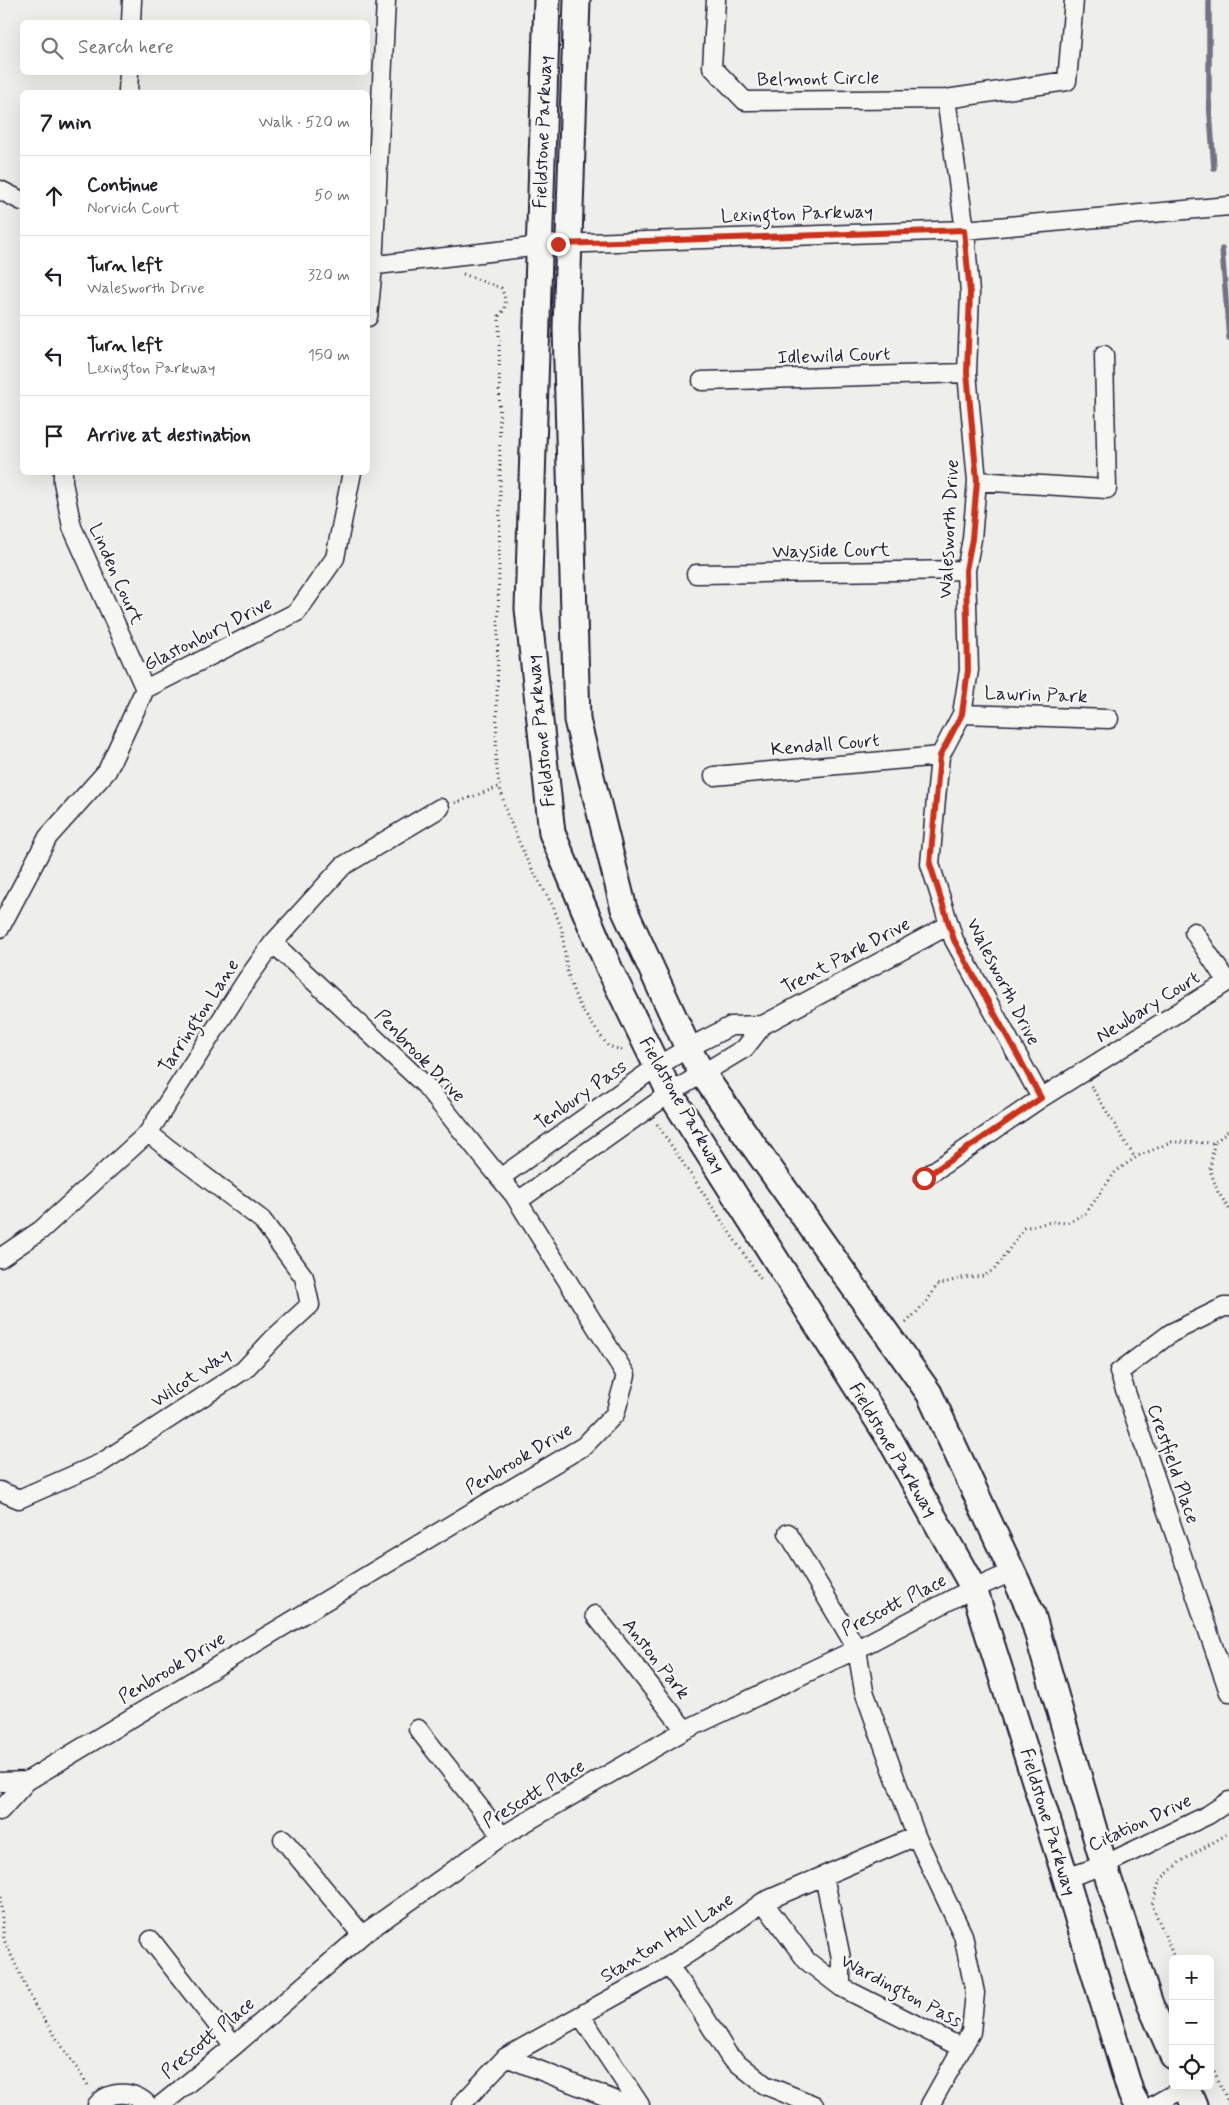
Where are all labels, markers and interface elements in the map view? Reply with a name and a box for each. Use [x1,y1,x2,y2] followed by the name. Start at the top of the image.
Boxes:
[20,20,370,75] search box
[38,34,66,62] icon: search
[78,35,174,60] text: Search here
[528,55,558,209] street label: Fieldstone Parkway
[757,65,879,93] street label: Belmont Circle
[40,109,92,137] text: 7 min
[258,112,350,133] text: Walk · 520 m
[87,173,158,198] text: Continue
[40,182,68,210] icon: ahead
[314,185,350,206] text: 50 m
[87,198,180,219] text: Norvich Court
[720,199,874,232] street label: Lexington Parkway
[547,233,570,256] route end
[87,253,163,278] text: Turn left
[40,262,68,290] icon: left
[308,265,350,286] text: 320 m
[87,278,205,299] text: Walesworth Drive
[87,333,163,358] text: Turn left
[40,342,68,370] icon: left
[777,342,891,370] street label: Idlewild Court
[308,345,350,366] text: 150 m
[87,358,215,379] text: Lexington Parkway
[40,422,68,450] icon: arrive
[87,423,251,448] text: Arrive at destination
[933,459,965,599] street label: Walesworth Drive
[83,520,149,628] street label: Linden Court
[772,537,890,565] street label: Wayside Court
[139,591,277,678] street label: Glastonbury Drive
[521,654,561,808] street label: Fieldstone Parkway
[984,681,1088,709] street label: Lawrin Park
[770,728,880,762] street label: Kendall Court
[777,912,915,1000] street label: Trent Park Drive
[960,914,1046,1050] street label: Walesworth Drive
[153,954,248,1079] street label: Tarrington Lane
[1091,965,1205,1049] street label: Newbary Court
[369,1004,471,1108] street label: Penbrook Drive
[633,1033,731,1177] street label: Fieldstone Parkway
[530,1054,632,1136] street label: Tenbury Pass
[913,1167,936,1190] route start
[146,1342,236,1414] street label: Wilcot Way
[843,1378,943,1522] street label: Fieldstone Parkway
[1141,1401,1205,1527] street label: Crestfield Place
[461,1417,577,1501] street label: Penbrook Drive
[837,1568,951,1642] street label: Prescott Place
[616,1613,696,1705] street label: Anston Park
[114,1626,230,1710] street label: Penbrook Drive
[1014,1745,1082,1899] street label: Fieldstone Parkway
[478,1754,590,1834] street label: Prescott Place
[1084,1788,1196,1858] street label: Citation Drive
[596,1887,738,1989] street label: Stanton Hall Lane
[834,1948,967,2036] street label: Wardington Pass
[1169,1955,1214,2090] map controls
[1169,1955,1214,2000] button: +
[156,1991,260,2085] street label: Prescott Place
[1169,2000,1214,2045] button: −
[1169,2045,1214,2090] button: locate

